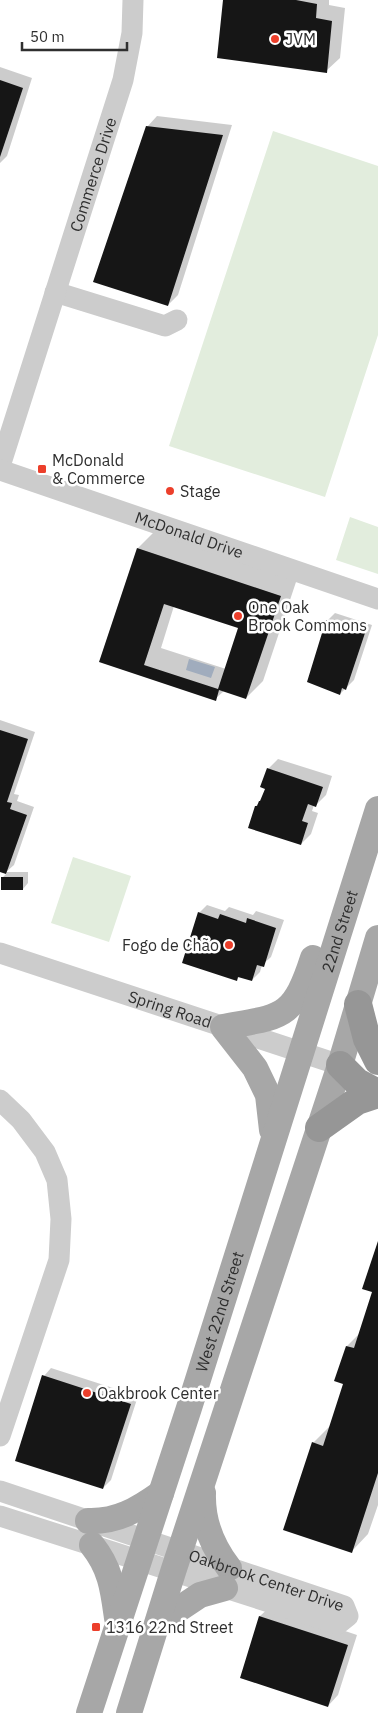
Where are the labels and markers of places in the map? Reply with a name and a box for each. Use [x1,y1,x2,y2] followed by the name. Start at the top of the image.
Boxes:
[285,29,316,49] place label: JVM
[269,33,281,45] marker: JVM
[52,450,145,488] place label: McDonald & Commerce
[36,463,48,475] marker: McDonald & Commerce
[180,481,221,501] place label: Stage
[164,485,176,497] marker: Stage
[248,597,367,635] place label: One Oak Brook Commons
[232,610,244,622] marker: One Oak Brook Commons
[122,935,219,955] place label: Fogo de Chão
[223,939,235,951] marker: Fogo de Chão
[97,1383,219,1403] place label: Oakbrook Center
[81,1387,93,1399] marker: Oakbrook Center
[106,1617,233,1637] place label: 1316 22nd Street
[90,1621,102,1633] marker: 1316 22nd Street

